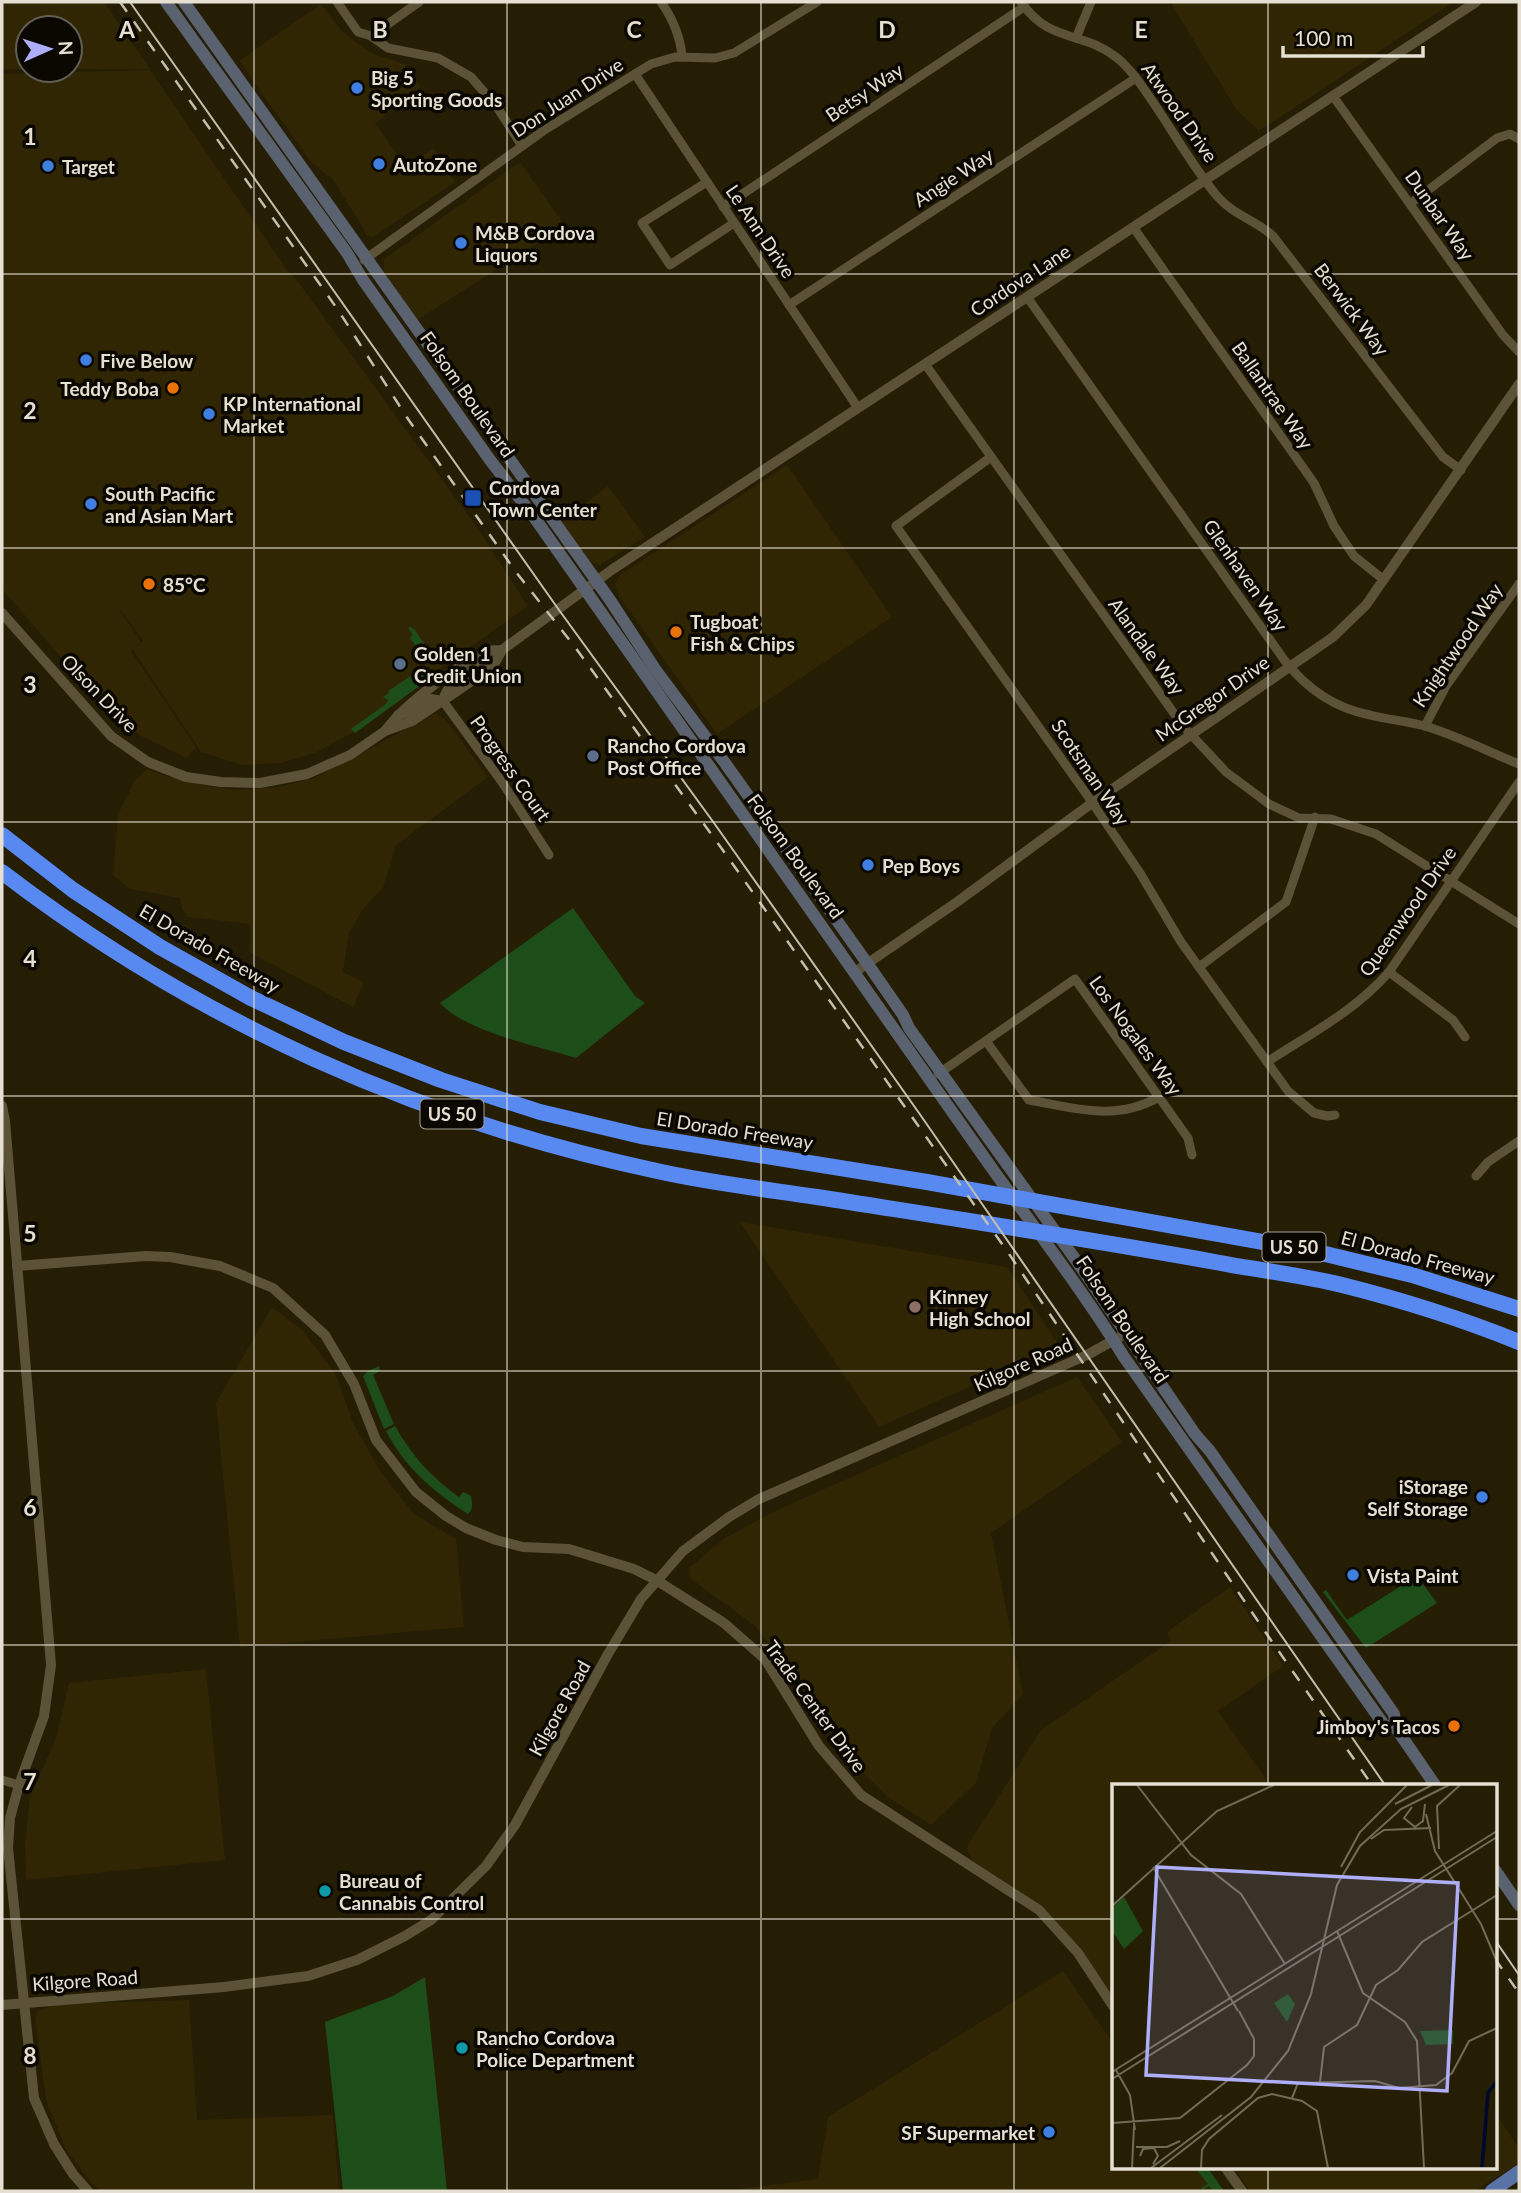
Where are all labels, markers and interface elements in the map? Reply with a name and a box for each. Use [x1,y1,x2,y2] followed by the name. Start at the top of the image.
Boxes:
[14,14,84,84] north arrow
[1283,14,1423,58] scale bar
[118,15,136,43] text: A
[372,15,388,43] text: B
[626,15,642,43] text: C
[878,15,896,43] text: D
[1134,15,1148,43] text: E
[1294,25,1353,50] text: 100 m
[55,40,78,56] text: N
[507,52,627,142] street label: Don Juan Drive
[821,58,907,126] street label: Betsy Way
[1137,58,1223,166] street label: Atwood Drive
[371,66,502,111] place label: Big 5 Sporting Goods
[349,80,365,96] marker: Big 5 Sporting Goods
[23,122,37,150] text: 1
[909,143,997,211] street label: Angie Way
[392,153,477,176] place label: AutoZone
[62,155,115,178] place label: Target
[371,156,387,172] marker: AutoZone
[40,158,56,174] marker: Target
[1401,166,1479,264] street label: Dunbar Way
[721,180,801,282] street label: Le Ann Drive
[475,221,595,266] place label: M&B Cordova Liquors
[453,235,469,251] marker: M&B Cordova Liquors
[966,239,1074,321] street label: Cordova Lane
[1310,258,1394,360] street label: Berwick Way
[416,326,520,462] street label: Folsom Boulevard
[1228,337,1319,453] street label: Ballantrae Way
[100,349,194,372] place label: Five Below
[78,352,94,368] marker: Five Below
[60,377,159,400] place label: Teddy Boba
[165,380,181,396] marker: Teddy Boba
[223,392,361,437] place label: KP International Market
[23,396,37,424] text: 2
[201,406,217,422] marker: KP International Market
[489,476,598,521] place label: Cordova Town Center
[105,482,233,527] place label: South Pacific and Asian Mart
[463,488,483,508] marker: Cordova Town Center
[83,496,99,512] marker: South Pacific and Asian Mart
[1199,515,1293,635] street label: Glenhaven Way
[163,573,206,596] place label: 85°C
[141,576,157,592] marker: 85°C
[1407,579,1507,711] street label: Knightwood Way
[1104,593,1190,699] street label: Alandale Way
[690,610,795,655] place label: Tugboat Fish & Chips
[668,624,684,640] marker: Tugboat Fish & Chips
[414,642,522,687] place label: Golden 1 Credit Union
[57,649,143,737] street label: Olson Drive
[1151,650,1273,746] street label: McGregor Drive
[392,656,408,672] marker: Golden 1 Credit Union
[23,670,37,698] text: 3
[466,711,556,825] street label: Progress Court
[1047,715,1135,829] street label: Scotsman Way
[607,734,746,779] place label: Rancho Cordova Post Office
[585,748,601,764] marker: Rancho Cordova Post Office
[743,789,849,923] street label: Folsom Boulevard
[1354,842,1460,980] street label: Queenwood Drive
[882,854,960,877] place label: Pep Boys
[860,857,876,873] marker: Pep Boys
[136,899,284,998] street label: El Dorado Freeway
[23,944,37,972] text: 4
[1085,971,1187,1099] street label: Los Nogales Way
[420,1100,484,1128] road number: US 50
[655,1106,815,1154] street label: El Dorado Freeway
[23,1219,37,1247] text: 5
[1339,1225,1498,1289] street label: El Dorado Freeway
[1262,1232,1326,1262] road number: US 50
[1072,1251,1174,1387] street label: Folsom Boulevard
[929,1285,1031,1330] place label: Kinney High School
[907,1299,923,1315] marker: Kinney High School
[970,1332,1076,1396] street label: Kilgore Road
[1367,1475,1468,1520] place label: iStorage Self Storage
[1474,1489,1490,1505] marker: iStorage Self Storage
[23,1493,37,1521] text: 6
[1366,1564,1458,1587] place label: Vista Paint
[1345,1567,1361,1583] marker: Vista Paint
[760,1636,872,1776] street label: Trade Center Drive
[523,1656,595,1760] street label: Kilgore Road
[1317,1715,1440,1738] place label: Jimboy's Tacos
[1446,1718,1462,1734] marker: Jimboy's Tacos
[23,1767,37,1795] text: 7
[1112,1784,1496,2168] inset map
[339,1869,484,1914] place label: Bureau of Cannabis Control
[317,1883,333,1899] marker: Bureau of Cannabis Control
[31,1965,139,1995] street label: Kilgore Road
[476,2026,634,2071] place label: Rancho Cordova Police Department
[454,2040,470,2056] marker: Rancho Cordova Police Department
[23,2041,37,2069] text: 8
[901,2121,1035,2144] place label: SF Supermarket
[1041,2124,1057,2140] marker: SF Supermarket

